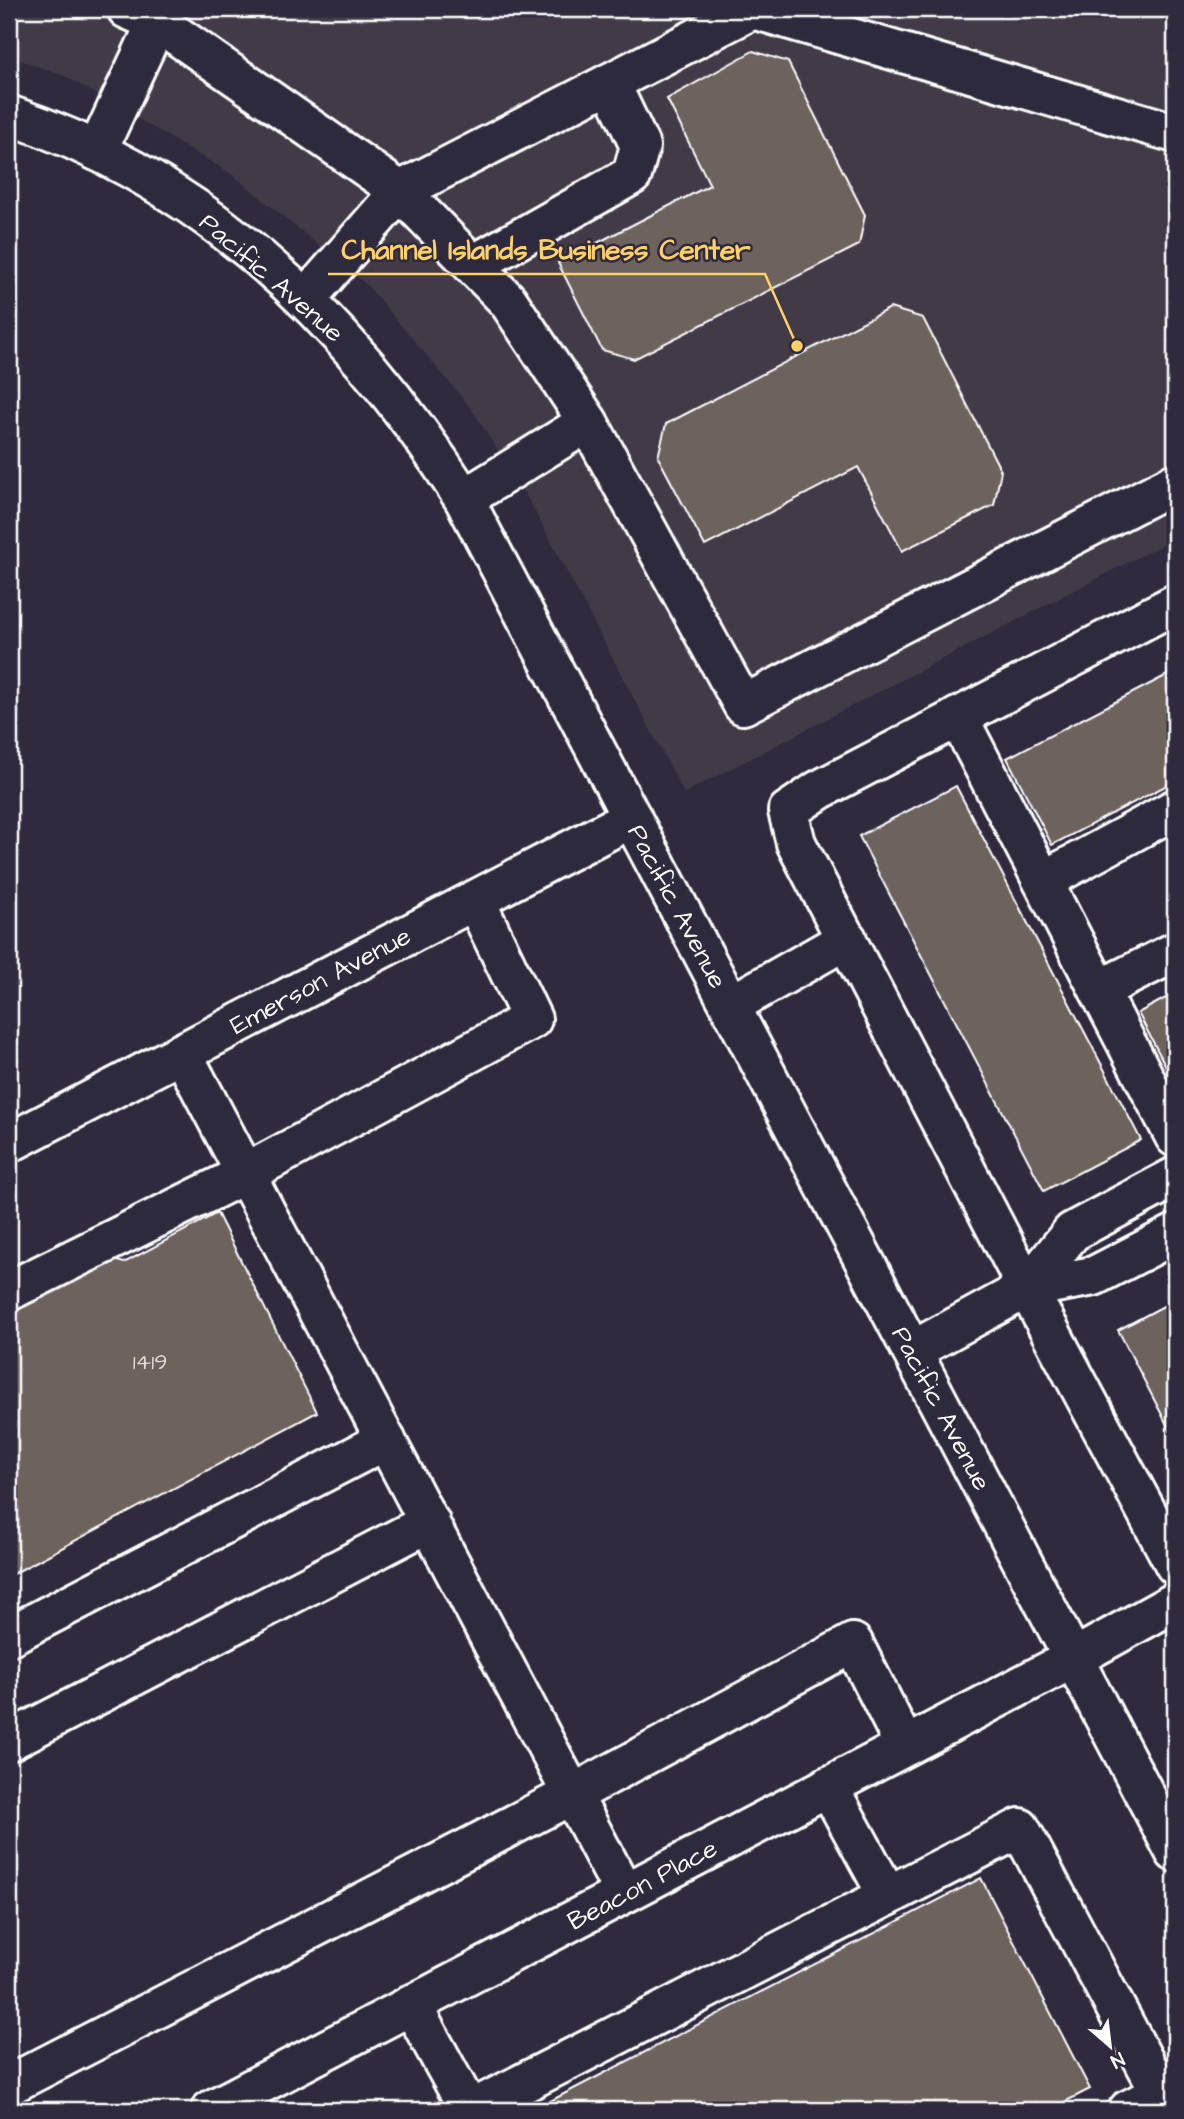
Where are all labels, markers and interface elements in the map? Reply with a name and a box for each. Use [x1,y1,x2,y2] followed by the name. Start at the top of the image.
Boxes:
[191,205,351,351] street label: Pacific Avenue
[328,225,765,274] callout: Channel Islands Business Center
[341,231,751,270] text: Channel Islands Business Center
[619,818,735,995] street label: Pacific Avenue
[224,918,417,1044] street label: Emerson Avenue
[883,1320,999,1497] street label: Pacific Avenue
[133,1346,167,1378] house number: 1419
[561,1830,724,1939] street label: Beacon Place
[1076,2010,1146,2080] north arrow
[1106,2045,1129,2074] text: N

